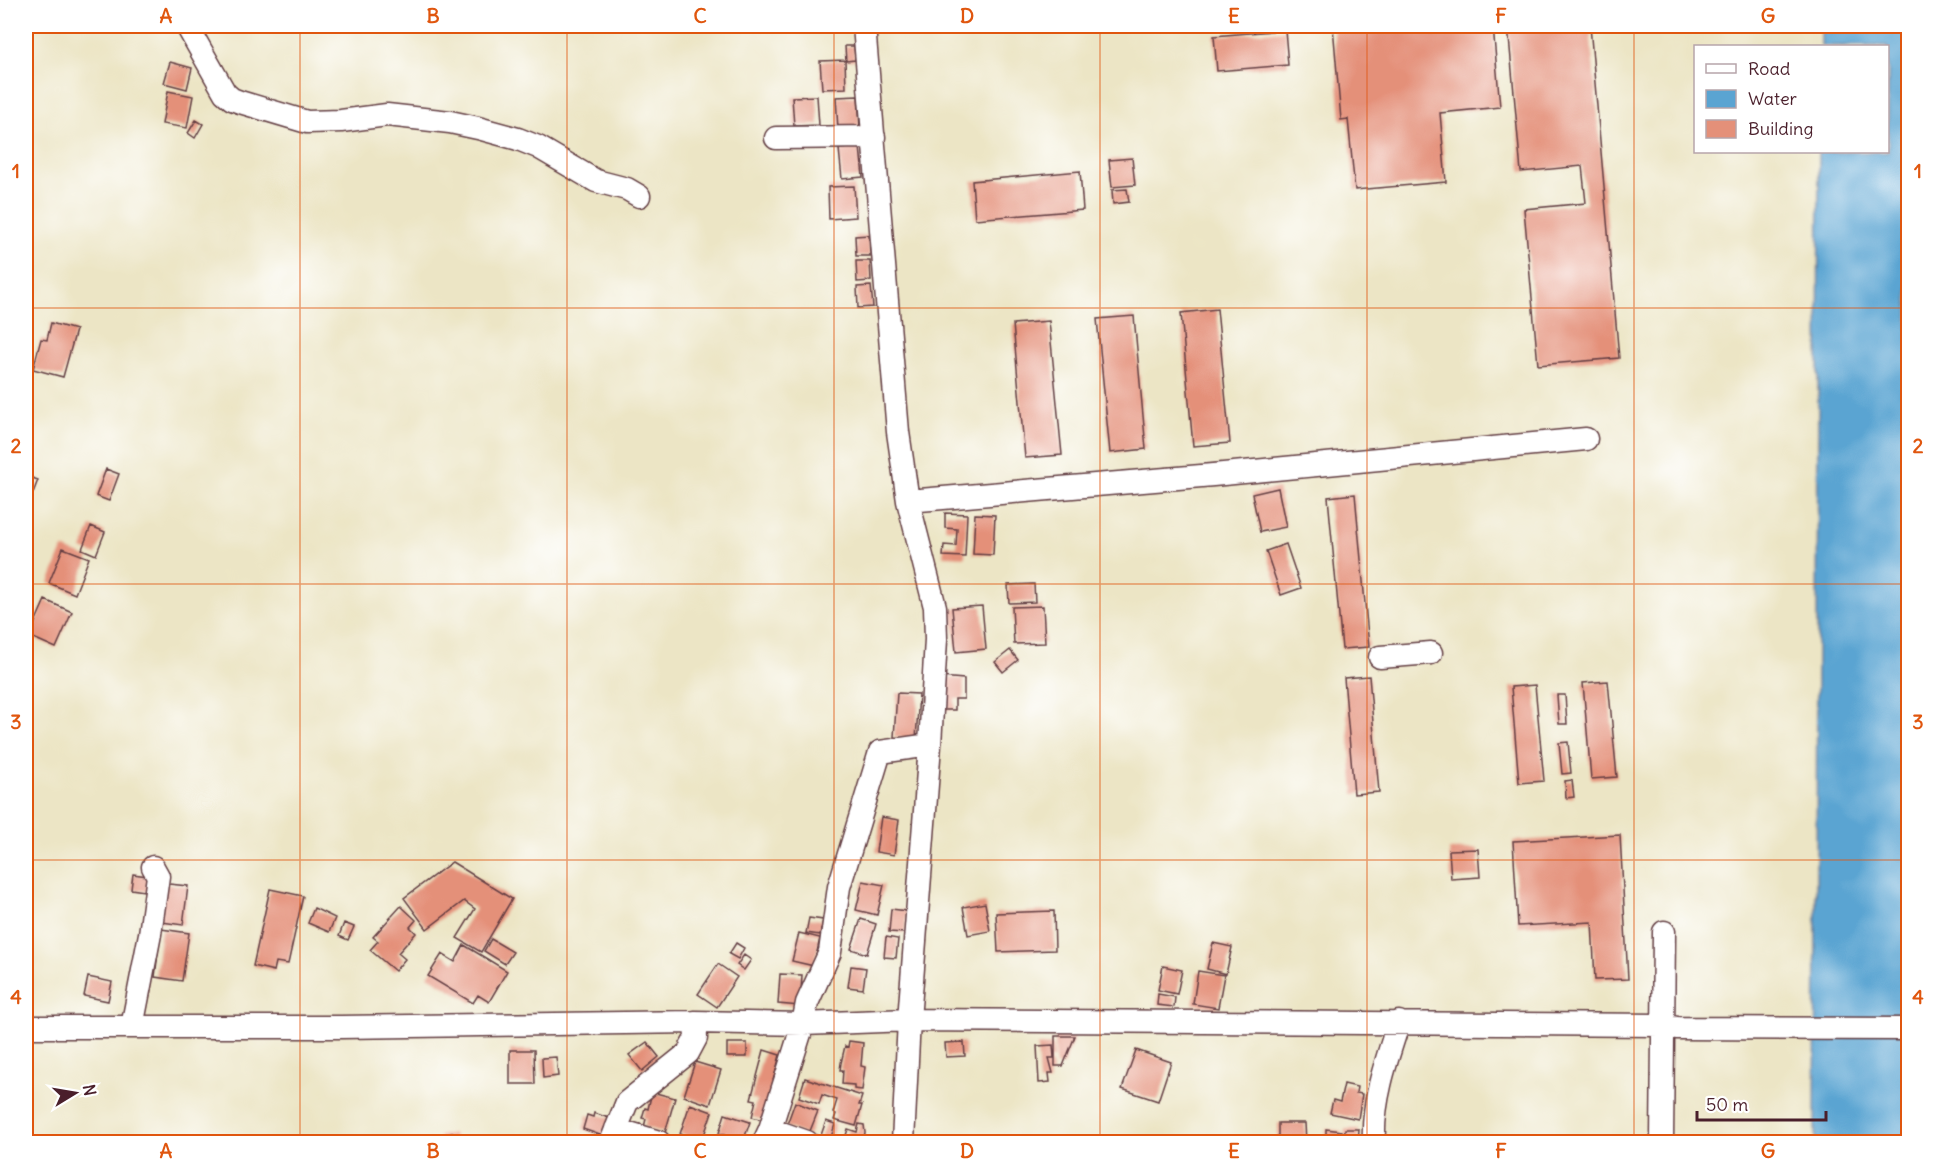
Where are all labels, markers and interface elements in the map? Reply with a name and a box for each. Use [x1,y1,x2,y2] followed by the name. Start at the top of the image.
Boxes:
[160,3,173,28] text: A
[426,3,440,28] text: B
[693,3,707,28] text: C
[960,3,974,28] text: D
[1228,3,1240,28] text: E
[1495,3,1507,28] text: F
[1761,3,1775,28] text: G
[1694,45,1889,153] legend
[1748,57,1791,80] text: Road
[1748,87,1798,110] text: Water
[1748,117,1813,140] text: Building
[12,158,20,183] text: 1
[1914,158,1922,183] text: 1
[11,433,22,458] text: 2
[1913,433,1924,458] text: 2
[10,709,22,734] text: 3
[1912,709,1924,734] text: 3
[10,984,22,1009] text: 4
[1912,984,1924,1009] text: 4
[45,1063,105,1123] north arrow
[79,1083,101,1097] text: N
[1697,1084,1826,1122] scale bar
[1706,1093,1748,1116] text: 50 m
[160,1138,173,1163] text: A
[426,1138,440,1163] text: B
[693,1138,707,1163] text: C
[960,1138,974,1163] text: D
[1228,1138,1240,1163] text: E
[1495,1138,1507,1163] text: F
[1761,1138,1775,1163] text: G

